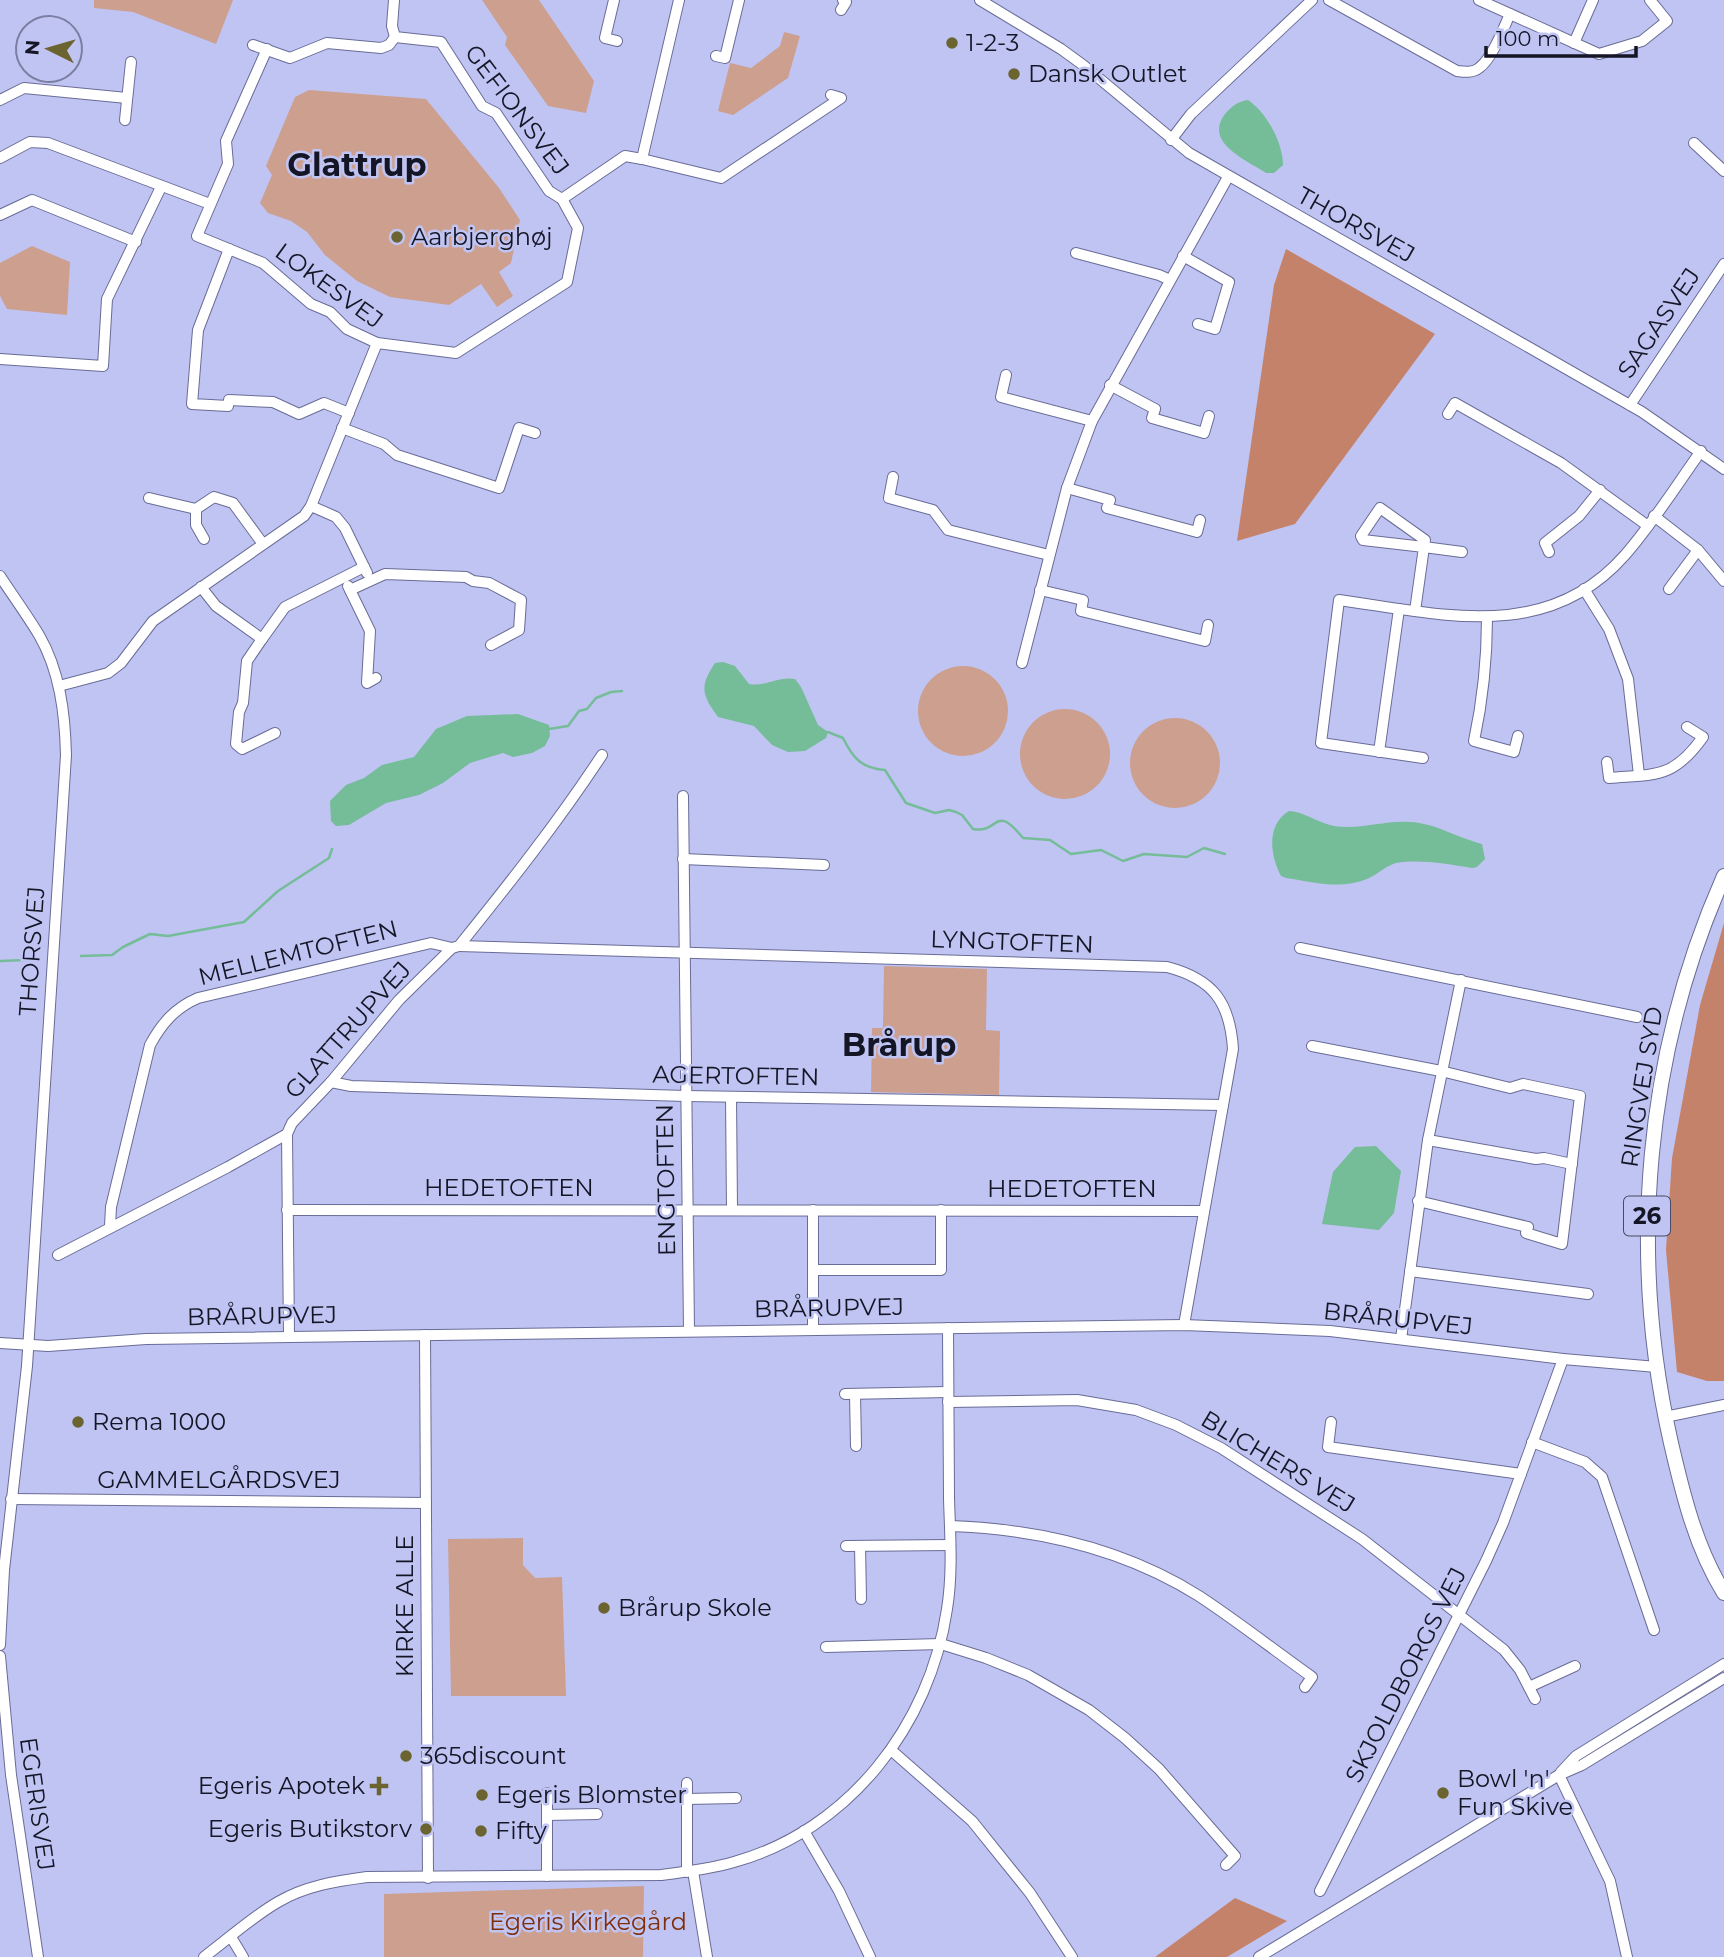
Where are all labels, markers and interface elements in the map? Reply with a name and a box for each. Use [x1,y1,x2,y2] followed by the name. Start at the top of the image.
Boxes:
[14,14,84,84] north arrow
[1486,14,1636,58] scale bar
[1496,26,1559,51] text: 100 m
[966,28,1019,57] place label: 1-2-3
[944,35,960,51] marker: 1-2-3
[20,39,45,56] text: N
[459,39,576,181] street label: GEFIONSVEJ
[1028,59,1188,88] place label: Dansk Outlet
[1006,66,1022,82] marker: Dansk Outlet
[287,145,427,184] district label: Glattrup
[1292,180,1420,269] street label: THORSVEJ
[411,222,553,251] place label: Aarbjerghøj
[389,229,405,245] marker: Aarbjerghøj
[270,237,389,334] street label: LOKESVEJ
[1611,262,1706,383] street label: SAGASVEJ
[13,885,51,1017] street label: THORSVEJ
[195,914,401,991] street label: MELLEMTOFTEN
[930,924,1094,959] street label: LYNGTOFTEN
[278,955,417,1104] street label: GLATTRUPVEJ
[1614,1004,1669,1169] street label: RINGVEJ SYD
[842,1025,956,1064] district label: Brårup
[652,1060,820,1091] street label: AGERTOFTEN
[650,1104,681,1256] street label: ENGTOFTEN
[424,1173,594,1202] street label: HEDETOFTEN
[987,1174,1157,1203] street label: HEDETOFTEN
[1624,1196,1670,1236] road number: 26
[754,1292,904,1323] street label: BRÅRUPVEJ
[1322,1296,1474,1341] street label: BRÅRUPVEJ
[187,1300,337,1331] street label: BRÅRUPVEJ
[1196,1404,1361,1519] street label: BLICHERS VEJ
[92,1407,226,1436] place label: Rema 1000
[70,1414,86,1430] marker: Rema 1000
[97,1465,341,1494] street label: GAMMELGÅRDSVEJ
[390,1535,419,1677] street label: KIRKE ALLE
[1339,1562,1472,1787] street label: SKJOLDBORGS VEJ
[618,1593,772,1622] place label: Brårup Skole
[596,1600,612,1616] marker: Brårup Skole
[14,1735,61,1873] street label: EGERISVEJ
[420,1741,567,1770] place label: 365discount
[398,1748,414,1764] marker: 365discount
[1457,1764,1573,1821] place label: Bowl 'n' Fun Skive
[198,1771,366,1800] place label: Egeris Apotek
[371,1778,387,1794] marker: Egeris Apotek
[496,1780,687,1809] place label: Egeris Blomster
[1435,1785,1451,1801] marker: Bowl 'n' Fun Skive
[474,1787,490,1803] marker: Egeris Blomster
[208,1814,412,1843] place label: Egeris Butikstorv
[495,1816,547,1845] place label: Fifty
[418,1821,434,1837] marker: Egeris Butikstorv
[473,1823,489,1839] marker: Fifty
[489,1907,687,1936] park label: Egeris Kirkegård

